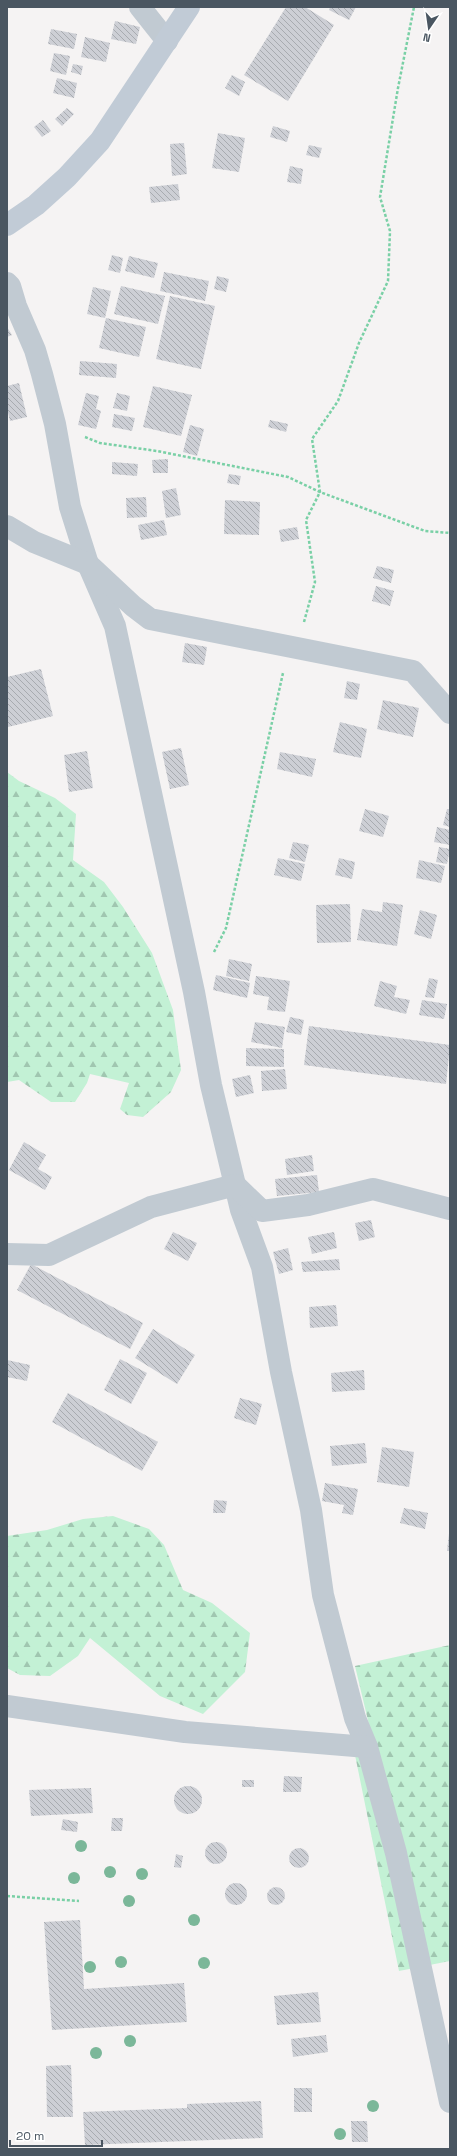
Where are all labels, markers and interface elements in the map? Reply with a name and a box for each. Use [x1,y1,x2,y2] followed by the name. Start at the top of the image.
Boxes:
[409,8,449,48] north arrow
[422,30,432,45] text: N
[10,2122,102,2148] scale bar
[16,2128,44,2144] text: 20 m

